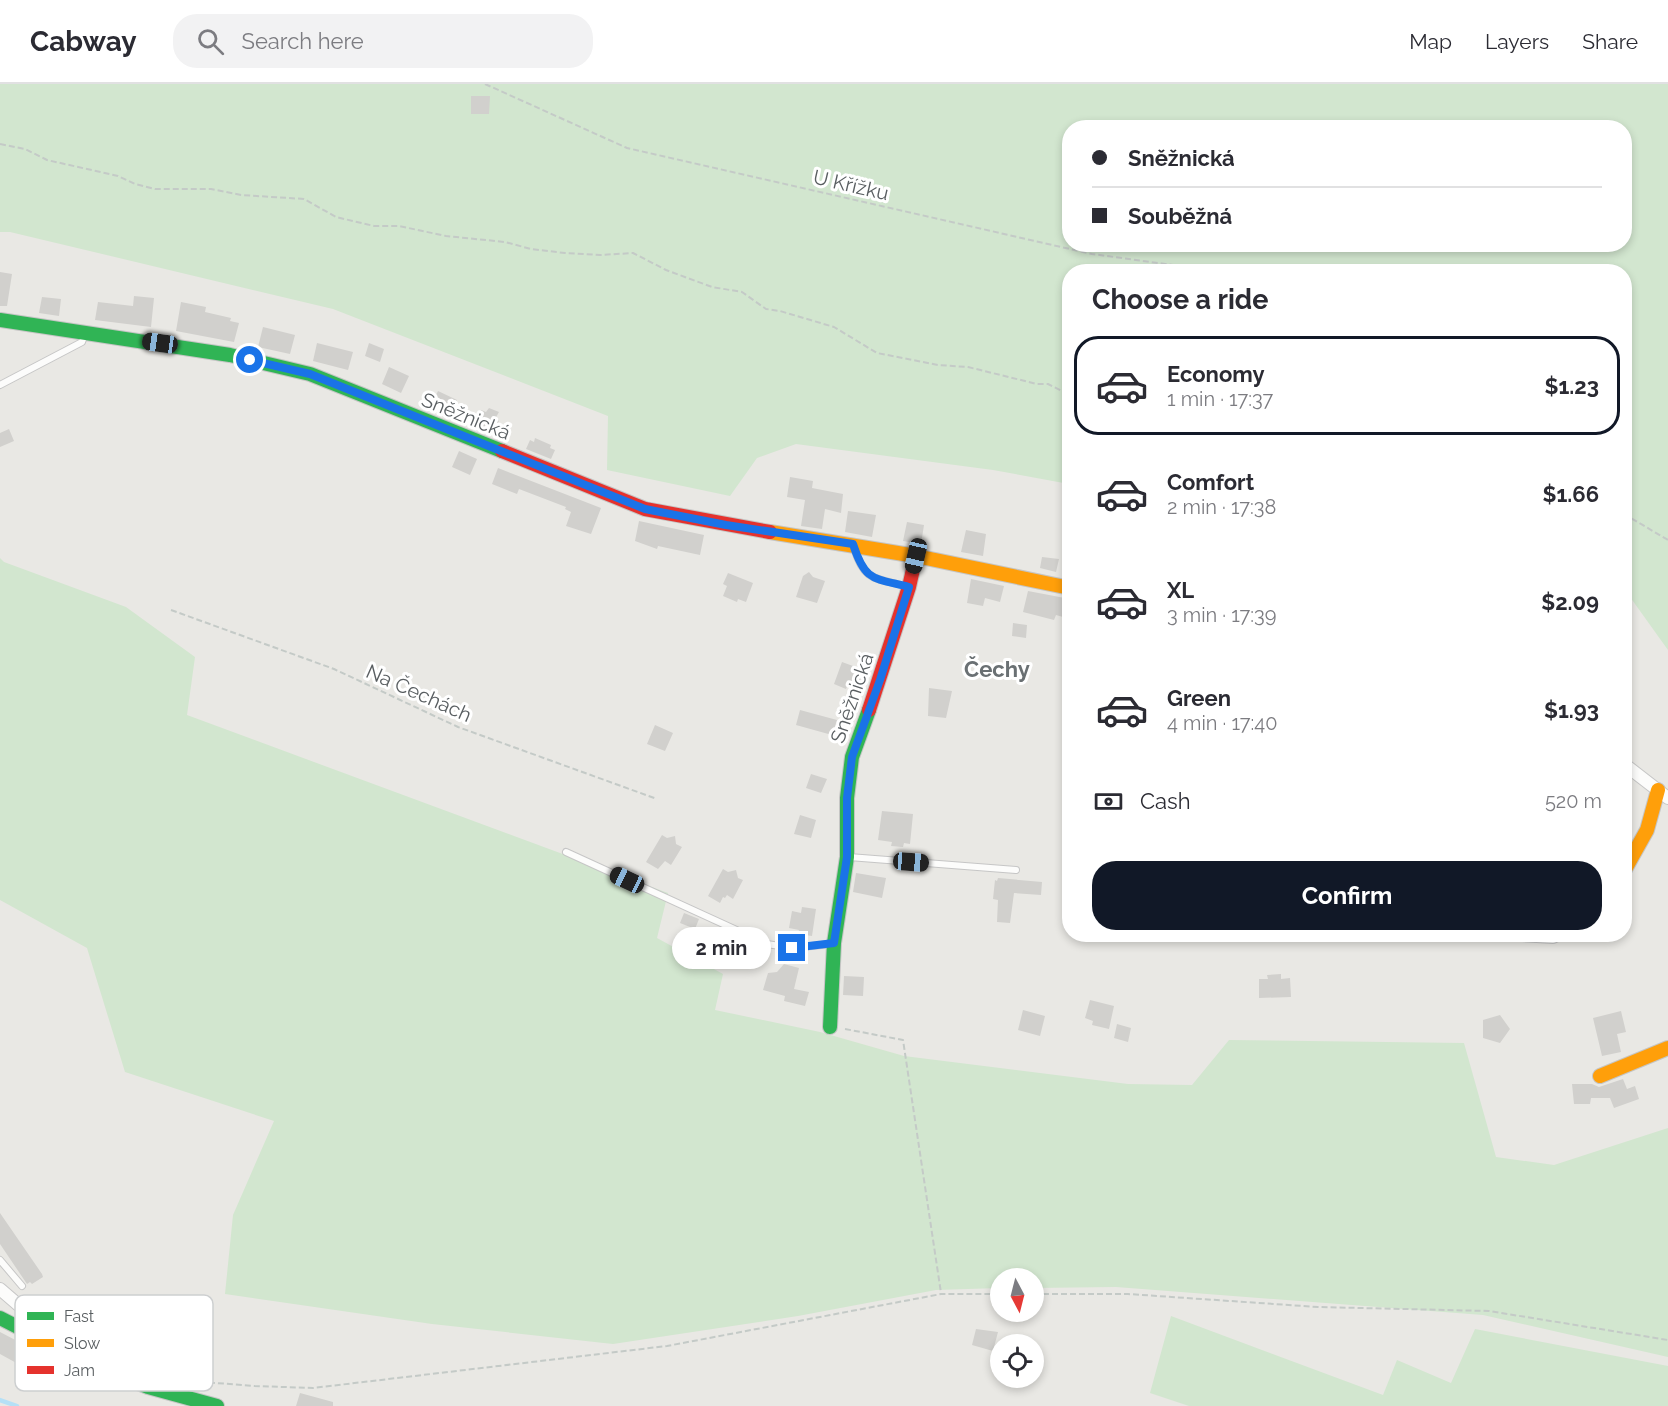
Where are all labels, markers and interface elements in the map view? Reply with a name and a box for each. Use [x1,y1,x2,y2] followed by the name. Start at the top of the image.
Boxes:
[173,14,593,68] search box
[30,25,137,58] text: Cabway
[194,25,227,58] icon: search
[242,28,364,54] text: Search here
[1409,29,1452,54] text: Map
[1485,29,1549,54] text: Layers
[1582,29,1638,54] text: Share
[1128,145,1235,171] text: Sněžnická
[811,165,891,205] street label: U Křížku
[1128,203,1232,229] text: Souběžná
[1092,284,1268,315] text: Choose a ride
[141,332,179,354] car
[236,346,263,373] route start
[1095,359,1149,413] icon: car
[1167,361,1265,387] text: Economy
[1545,373,1599,399] text: $1.23
[418,387,514,445] street label: Sněžnická
[1167,387,1273,411] text: 1 min · 17:37
[1095,467,1149,521] icon: car
[1167,469,1254,495] text: Comfort
[1543,481,1599,507] text: $1.66
[1167,495,1276,519] text: 2 min · 17:38
[903,536,929,576] car
[1095,575,1149,629] icon: car
[1167,577,1194,603] text: XL
[1541,589,1599,615] text: $2.09
[1167,603,1276,627] text: 3 min · 17:39
[825,650,879,746] street label: Sněžnická
[964,656,1030,682] district label: Čechy
[363,658,476,727] street label: Na Čechách
[1095,683,1149,737] icon: car
[1167,685,1231,711] text: Green
[1544,697,1599,723] text: $1.93
[1167,711,1277,735] text: 4 min · 17:40
[1092,785,1125,818] icon: cash
[1140,788,1191,814] text: Cash
[1545,789,1602,813] text: 520 m
[892,852,930,872] car
[1092,861,1602,930] button: Confirm
[607,864,647,896] car
[672,927,771,969] callout: 2 min
[778,934,805,961] route end
[696,936,747,960] text: 2 min
[990,1268,1044,1322] north arrow
[990,1268,1044,1388] map controls
[15,1295,213,1391] legend
[64,1307,95,1326] text: Fast
[64,1334,100,1353] text: Slow
[990,1334,1044,1388] button: locate
[64,1361,95,1380] text: Jam

